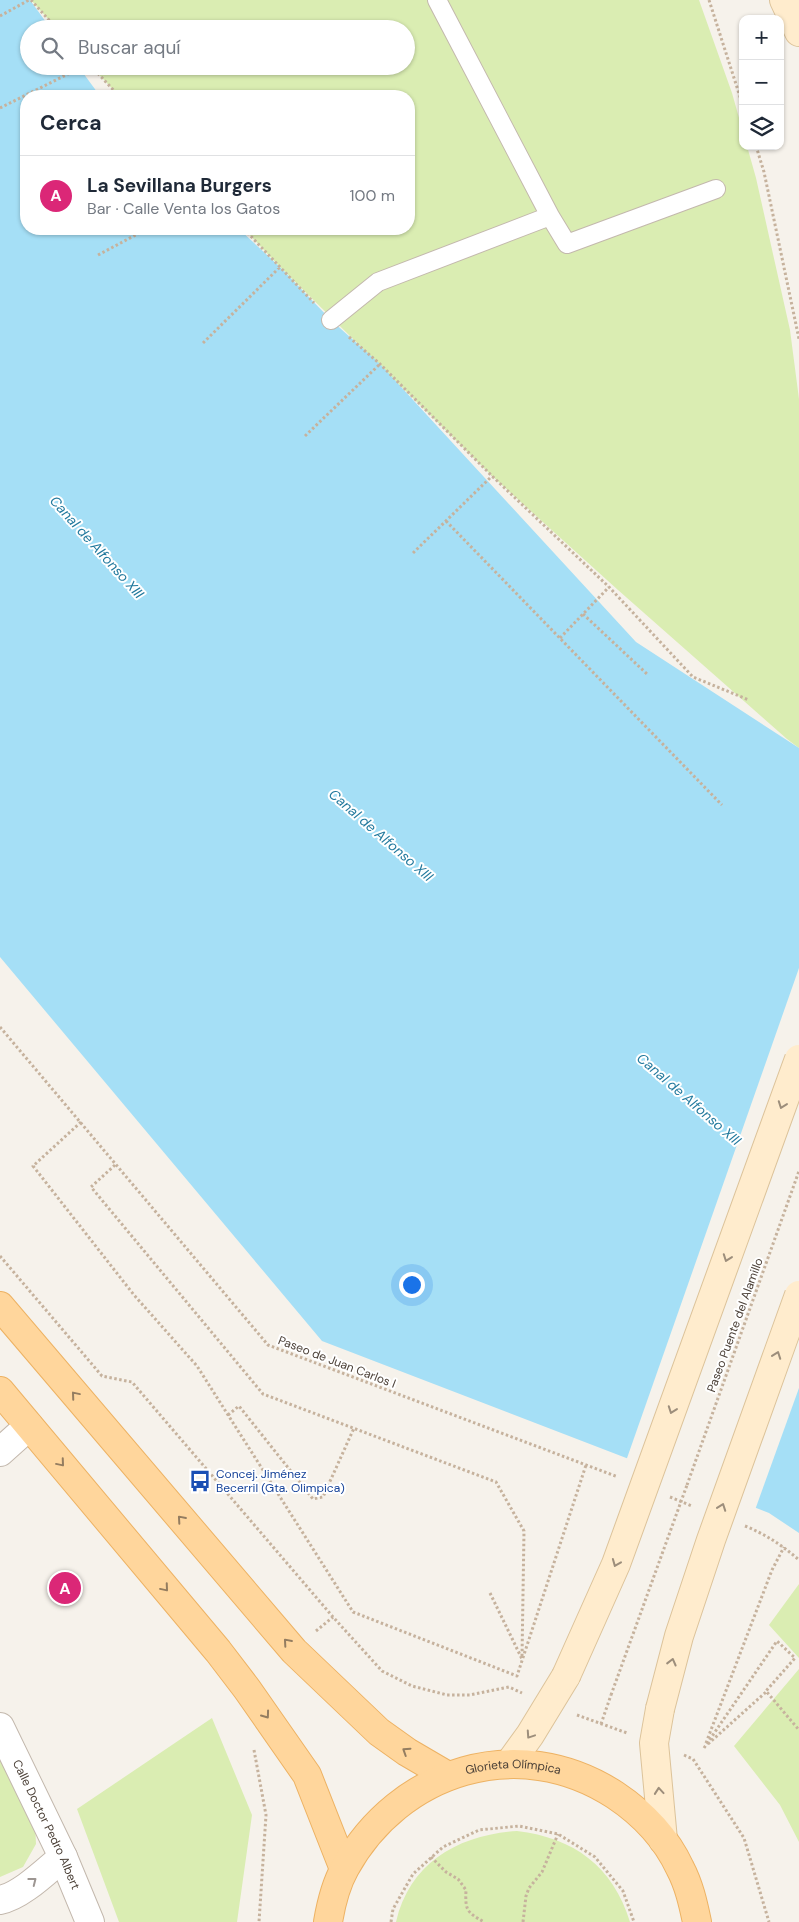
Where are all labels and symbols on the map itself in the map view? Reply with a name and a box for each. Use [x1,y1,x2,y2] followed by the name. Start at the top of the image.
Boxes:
[46,492,148,603] water label: Canal de Alfonso XIII
[325,785,437,886] water label: Canal de Alfonso XIII
[633,1049,745,1150] water label: Canal de Alfonso XIII
[778,1100,788,1109] one-way arrow
[723,1253,733,1261] one-way arrow
[703,1256,767,1394] street label: Paseo Puente del Alamillo
[399,1272,425,1298] your location
[276,1332,398,1392] street label: Paseo de Juan Carlos I
[772,1351,782,1359] one-way arrow
[72,1392,81,1401] one-way arrow
[668,1406,678,1414] one-way arrow
[55,1457,63,1466] one-way arrow
[216,1466,345,1496] place label: Concej. Jiménez Becerril (Gta. Olimpica)
[187,1468,213,1494] bus stop icon: Concej. Jiménez Becerril (Gta. Olimpica)
[716,1504,726,1512] one-way arrow
[177,1515,186,1524] one-way arrow
[611,1558,622,1567] one-way arrow
[49,1569,81,1607] pin: A
[159,1582,168,1591] one-way arrow
[283,1639,292,1648] one-way arrow
[666,1657,677,1666] one-way arrow
[260,1709,269,1719] one-way arrow
[527,1729,536,1739] one-way arrow
[403,1748,412,1757] one-way arrow
[463,1756,563,1778] street label: Glorieta Olímpica
[9,1757,84,1892] street label: Calle Doctor Pedro Albert
[653,1787,664,1795] one-way arrow
[27,1879,36,1887] one-way arrow

